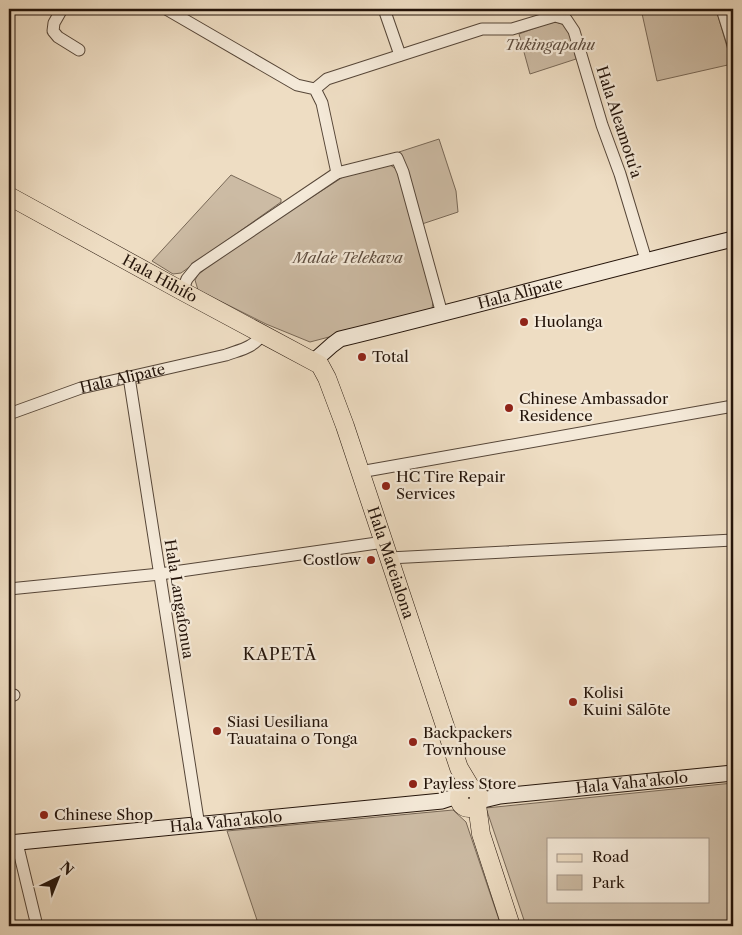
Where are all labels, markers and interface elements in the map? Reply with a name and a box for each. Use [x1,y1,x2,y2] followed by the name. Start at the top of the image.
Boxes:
[505,35,595,54] park label: Tukingapahu
[592,63,647,180] street label: Hala Aleamotu'a
[291,248,403,267] park label: Mala'e Telekava
[119,250,201,306] street label: Hala Hihifo
[475,273,565,313] street label: Hala Alipate
[534,312,603,331] place label: Huolanga
[518,316,530,328] marker: Huolanga
[372,347,409,366] place label: Total
[356,351,368,363] marker: Total
[78,359,167,397] street label: Hala Alipate
[519,389,669,425] place label: Chinese Ambassador Residence
[503,402,515,414] marker: Chinese Ambassador Residence
[396,467,506,503] place label: HC Tire Repair Services
[380,480,392,492] marker: HC Tire Repair Services
[363,504,419,621] street label: Hala Mateialona
[161,538,198,660] street label: Hala Langafonua
[303,550,362,569] place label: Costlow
[365,554,377,566] marker: Costlow
[243,643,317,664] district label: KAPETĀ
[583,683,671,719] place label: Kolisi Kuini Sālōte
[567,696,579,708] marker: Kolisi Kuini Sālōte
[227,712,358,748] place label: Siasi Uesiliana Tauataina o Tonga
[423,723,512,759] place label: Backpackers Townhouse
[211,725,223,737] marker: Siasi Uesiliana Tauataina o Tonga
[407,736,419,748] marker: Backpackers Townhouse
[575,768,689,797] street label: Hala Vaha'akolo
[423,774,516,793] place label: Payless Store
[407,778,419,790] marker: Payless Store
[54,805,153,824] place label: Chinese Shop
[169,807,283,836] street label: Hala Vaha'akolo
[38,809,50,821] marker: Chinese Shop
[547,838,710,902] legend
[592,847,629,866] text: Road
[32,852,82,902] north arrow
[56,858,77,879] text: N
[592,873,626,892] text: Park

